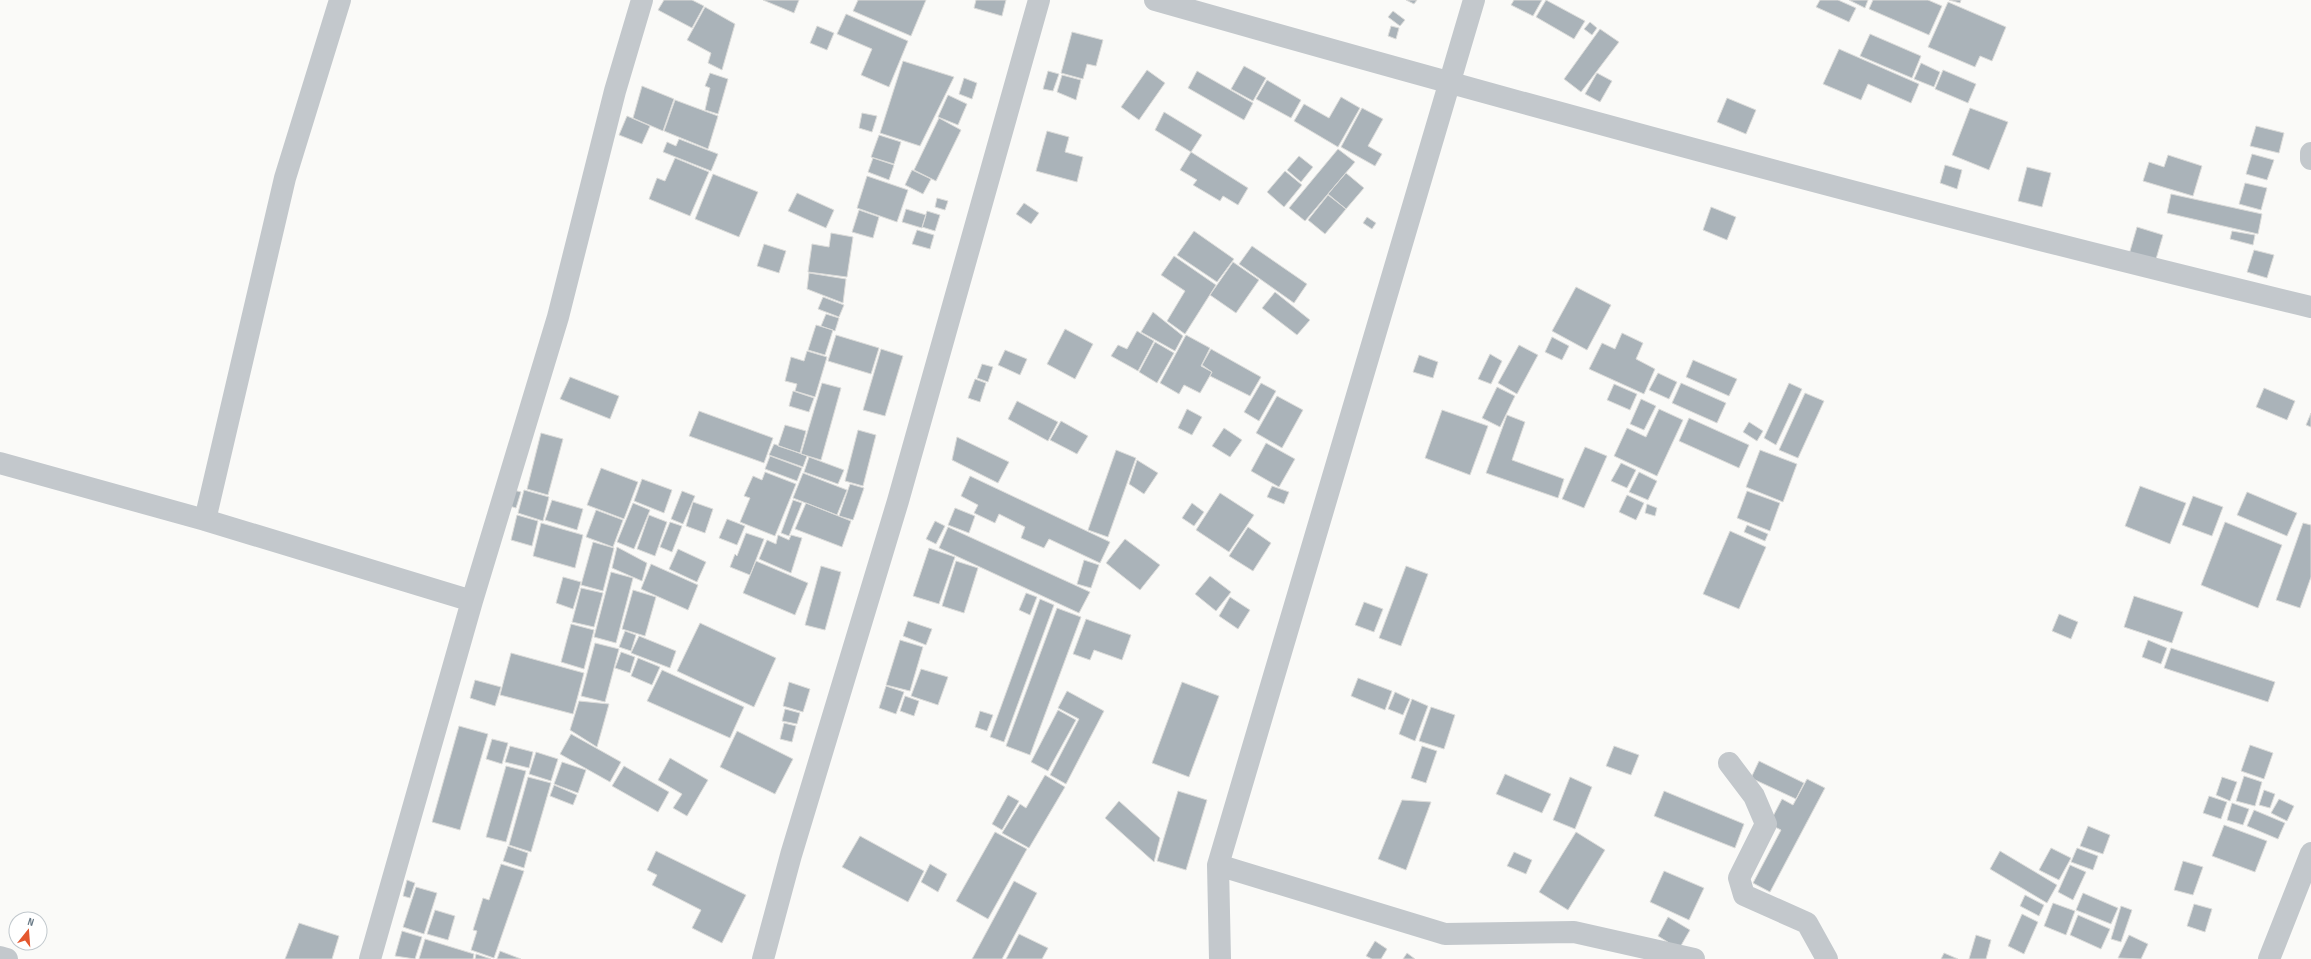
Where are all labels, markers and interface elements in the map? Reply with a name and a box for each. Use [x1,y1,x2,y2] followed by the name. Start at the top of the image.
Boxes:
[8,911,48,951] north arrow
[26,915,36,929] text: N

